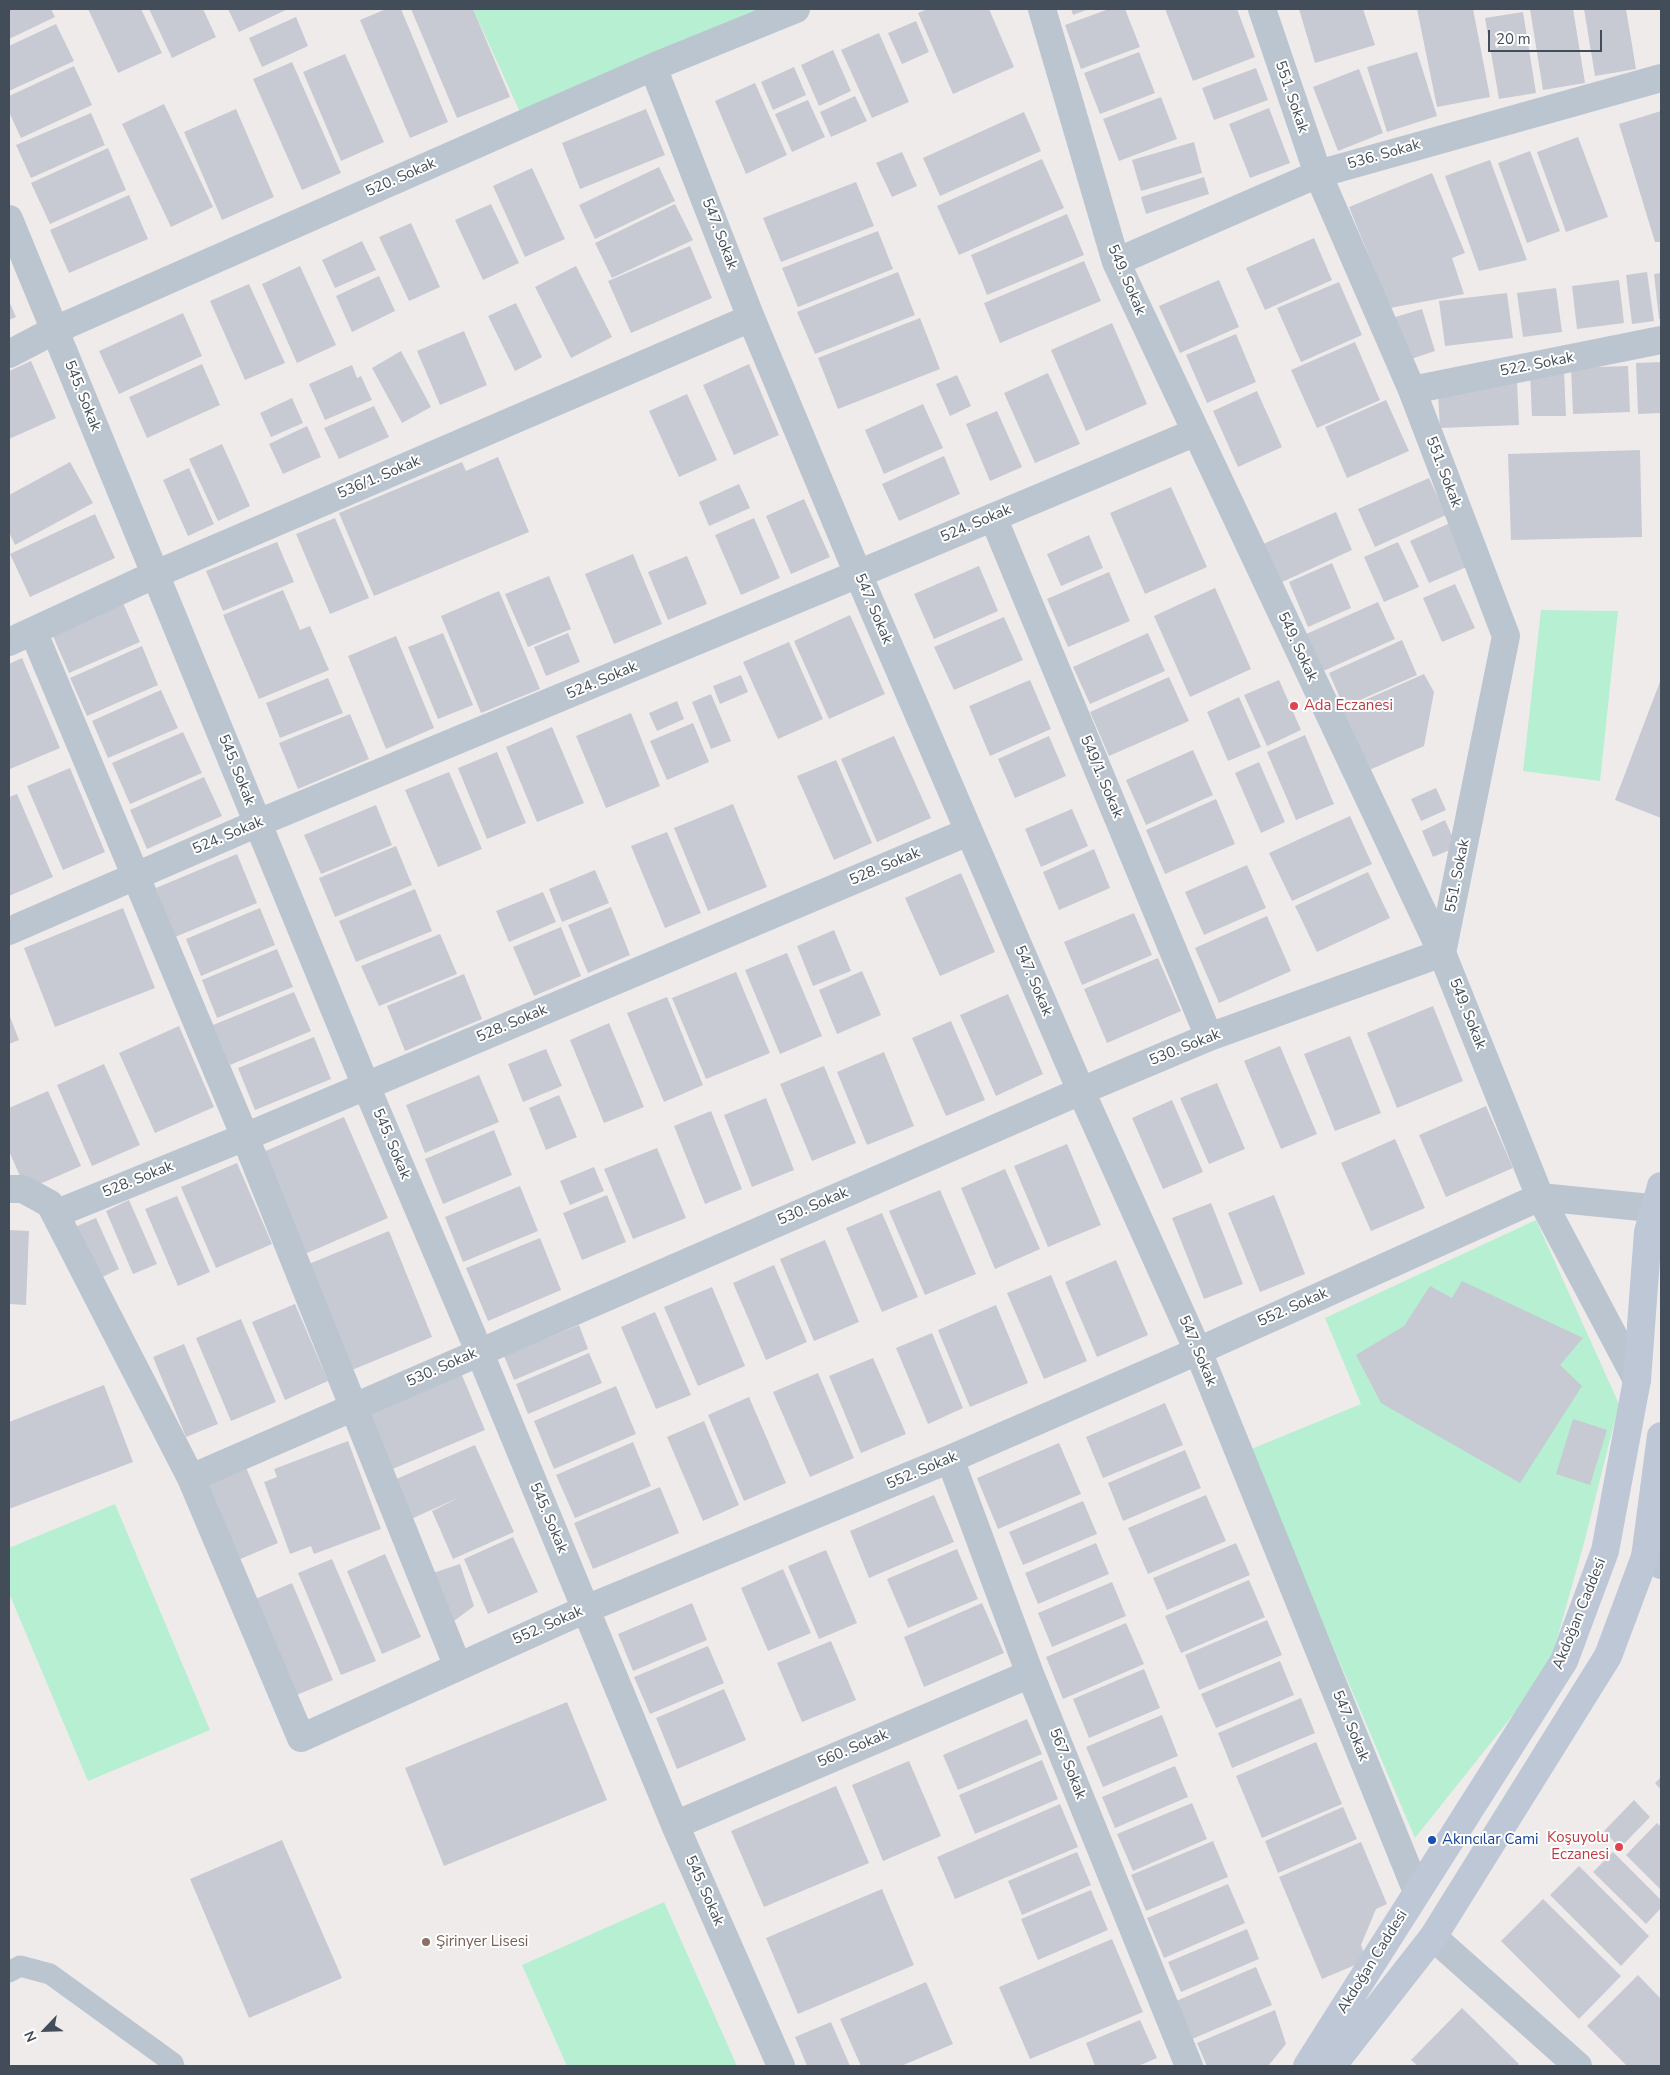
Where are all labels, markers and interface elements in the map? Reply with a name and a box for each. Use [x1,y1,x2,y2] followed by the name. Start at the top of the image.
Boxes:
[1490,20,1604,52] scale bar
[1496,29,1531,49] text: 20 m
[1270,59,1312,135] street label: 551. Sokak
[1346,136,1422,174] street label: 536. Sokak
[363,155,439,201] street label: 520. Sokak
[697,196,741,272] street label: 547. Sokak
[1103,242,1149,318] street label: 549. Sokak
[1499,349,1575,381] street label: 522. Sokak
[60,358,104,434] street label: 545. Sokak
[1421,434,1465,510] street label: 551. Sokak
[335,453,423,503] street label: 536/1. Sokak
[938,501,1014,547] street label: 524. Sokak
[850,571,896,647] street label: 547. Sokak
[1273,609,1321,685] street label: 549. Sokak
[564,658,640,704] street label: 524. Sokak
[1304,697,1393,715] place label: Ada Eczanesi
[1288,700,1300,712] marker: Ada Eczanesi
[214,732,258,808] street label: 545. Sokak
[1076,733,1126,821] street label: 549/1. Sokak
[190,813,266,859] street label: 524. Sokak
[1442,838,1474,914] street label: 551. Sokak
[847,844,923,890] street label: 528. Sokak
[1010,943,1056,1019] street label: 547. Sokak
[1445,976,1489,1052] street label: 549. Sokak
[474,1001,550,1047] street label: 528. Sokak
[1147,1026,1223,1070] street label: 530. Sokak
[368,1106,414,1182] street label: 545. Sokak
[100,1158,176,1202] street label: 528. Sokak
[775,1184,851,1230] street label: 530. Sokak
[1255,1285,1331,1331] street label: 552. Sokak
[1174,1313,1220,1389] street label: 547. Sokak
[404,1345,480,1391] street label: 530. Sokak
[884,1448,960,1494] street label: 552. Sokak
[525,1480,571,1556] street label: 545. Sokak
[1549,1556,1611,1672] street label: Akdoğan Caddesi
[510,1603,586,1649] street label: 552. Sokak
[1328,1688,1372,1764] street label: 547. Sokak
[815,1726,891,1772] street label: 560. Sokak
[1045,1726,1089,1802] street label: 567. Sokak
[1547,1829,1609,1864] place label: Koşuyolu Eczanesi
[1442,1831,1539,1849] place label: Akıncılar Cami
[1426,1834,1438,1846] marker: Akıncılar Cami
[1613,1841,1625,1853] marker: Koşuyolu Eczanesi
[681,1853,727,1929] street label: 545. Sokak
[1334,1907,1412,2017] street label: Akdoğan Caddesi
[436,1933,528,1951] place label: Şirinyer Lisesi
[420,1936,432,1948] marker: Şirinyer Lisesi
[20,2005,70,2055] north arrow
[20,2028,42,2045] text: N

